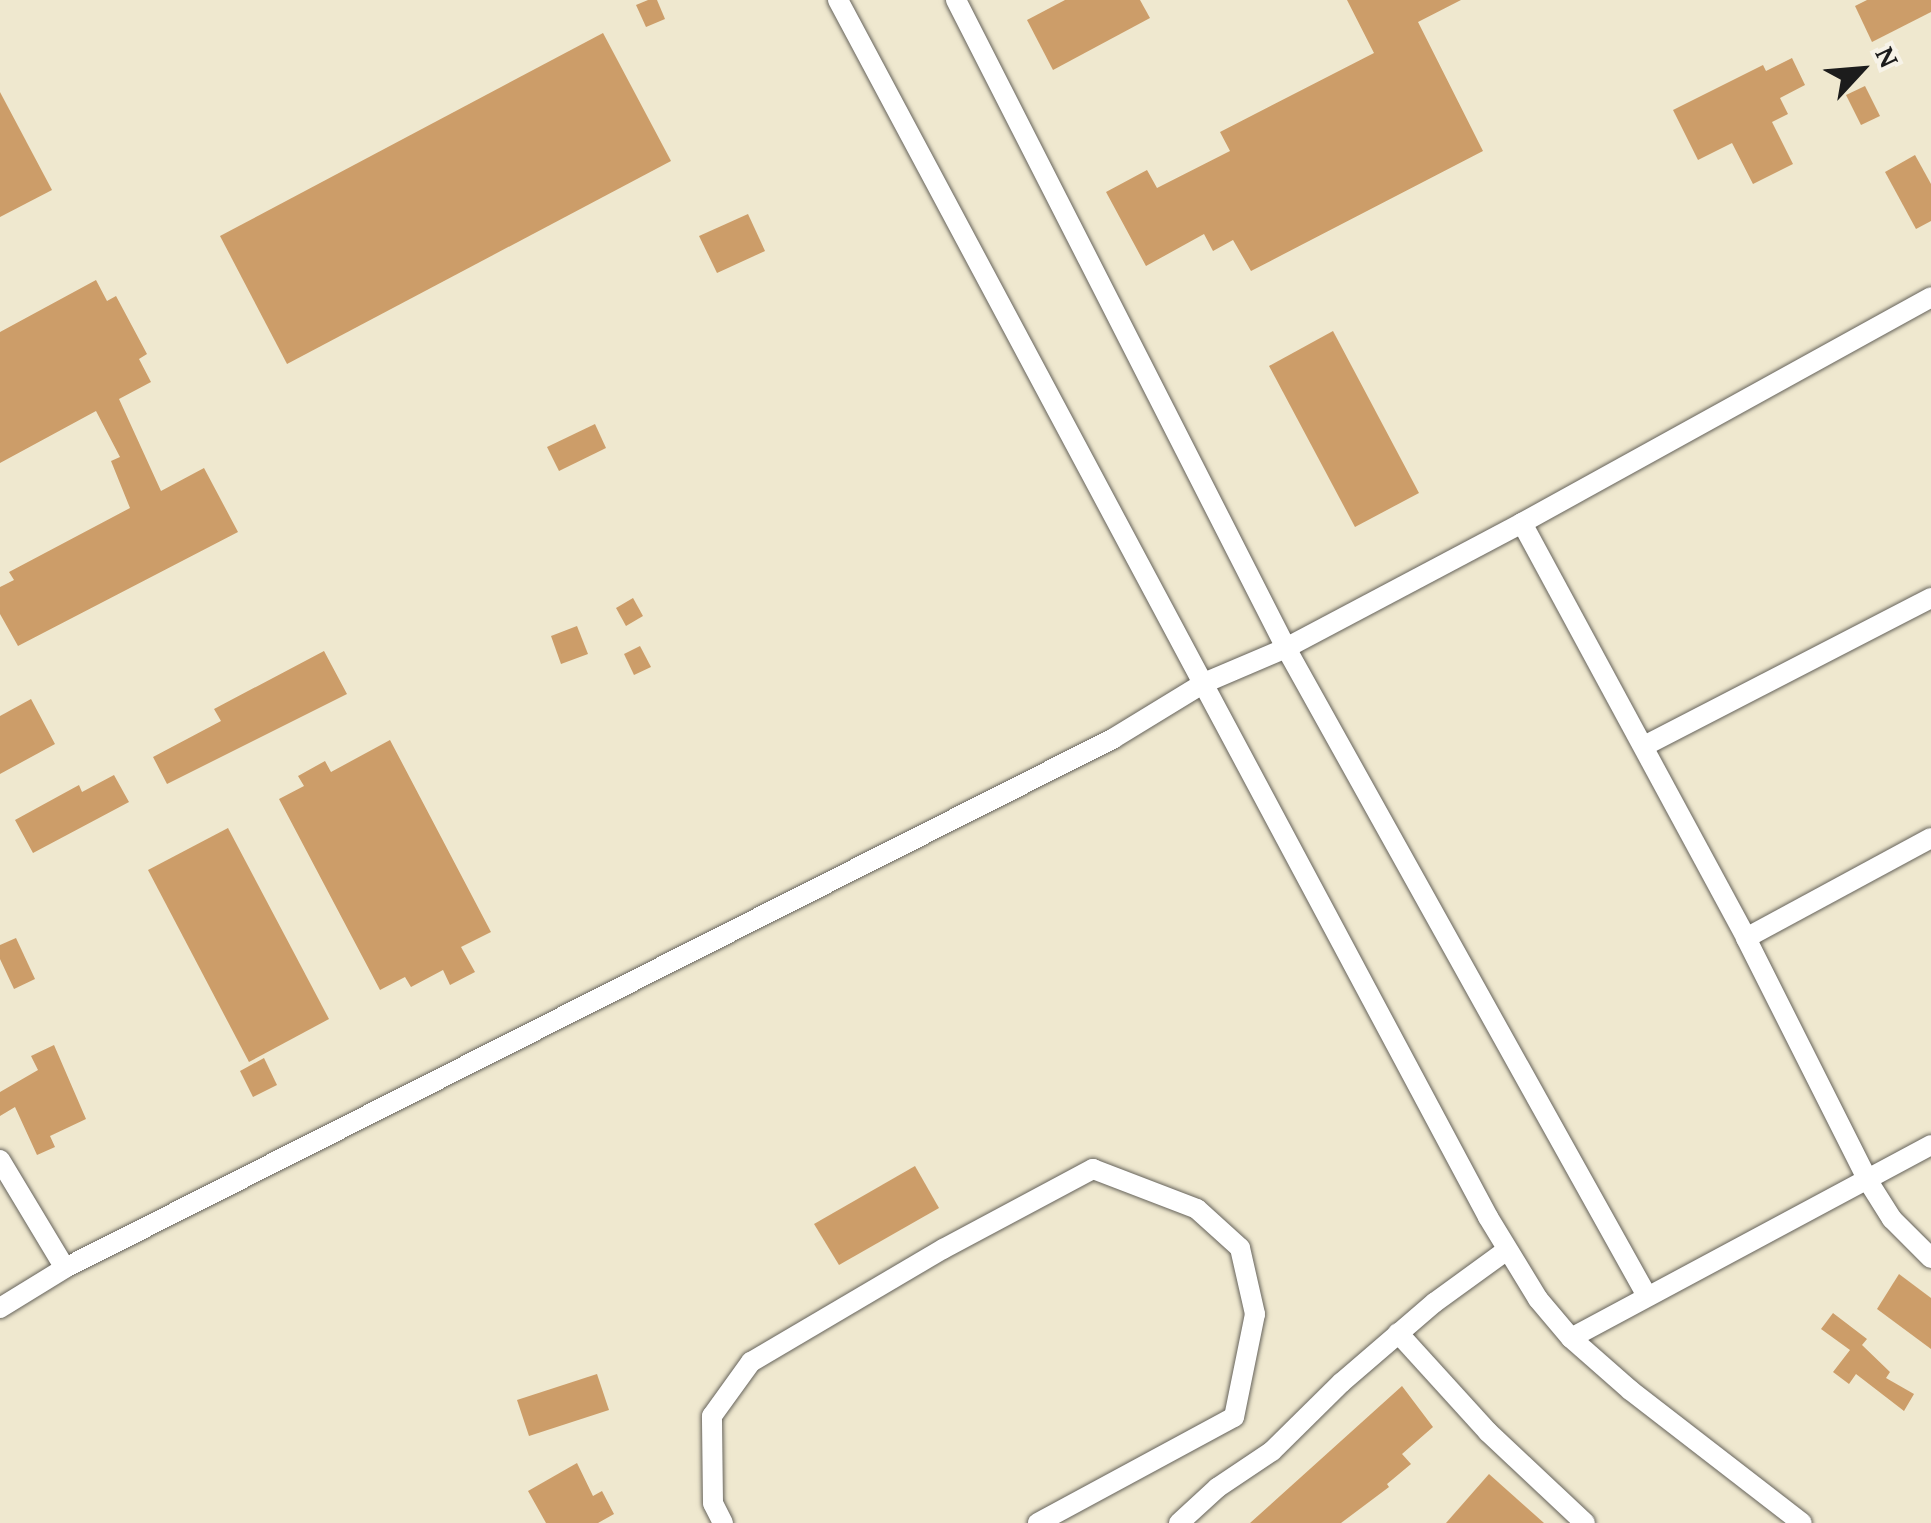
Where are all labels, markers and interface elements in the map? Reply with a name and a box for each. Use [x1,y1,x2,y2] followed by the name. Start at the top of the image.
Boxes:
[1811,20,1911,120] north arrow
[1866,39,1911,74] text: N

